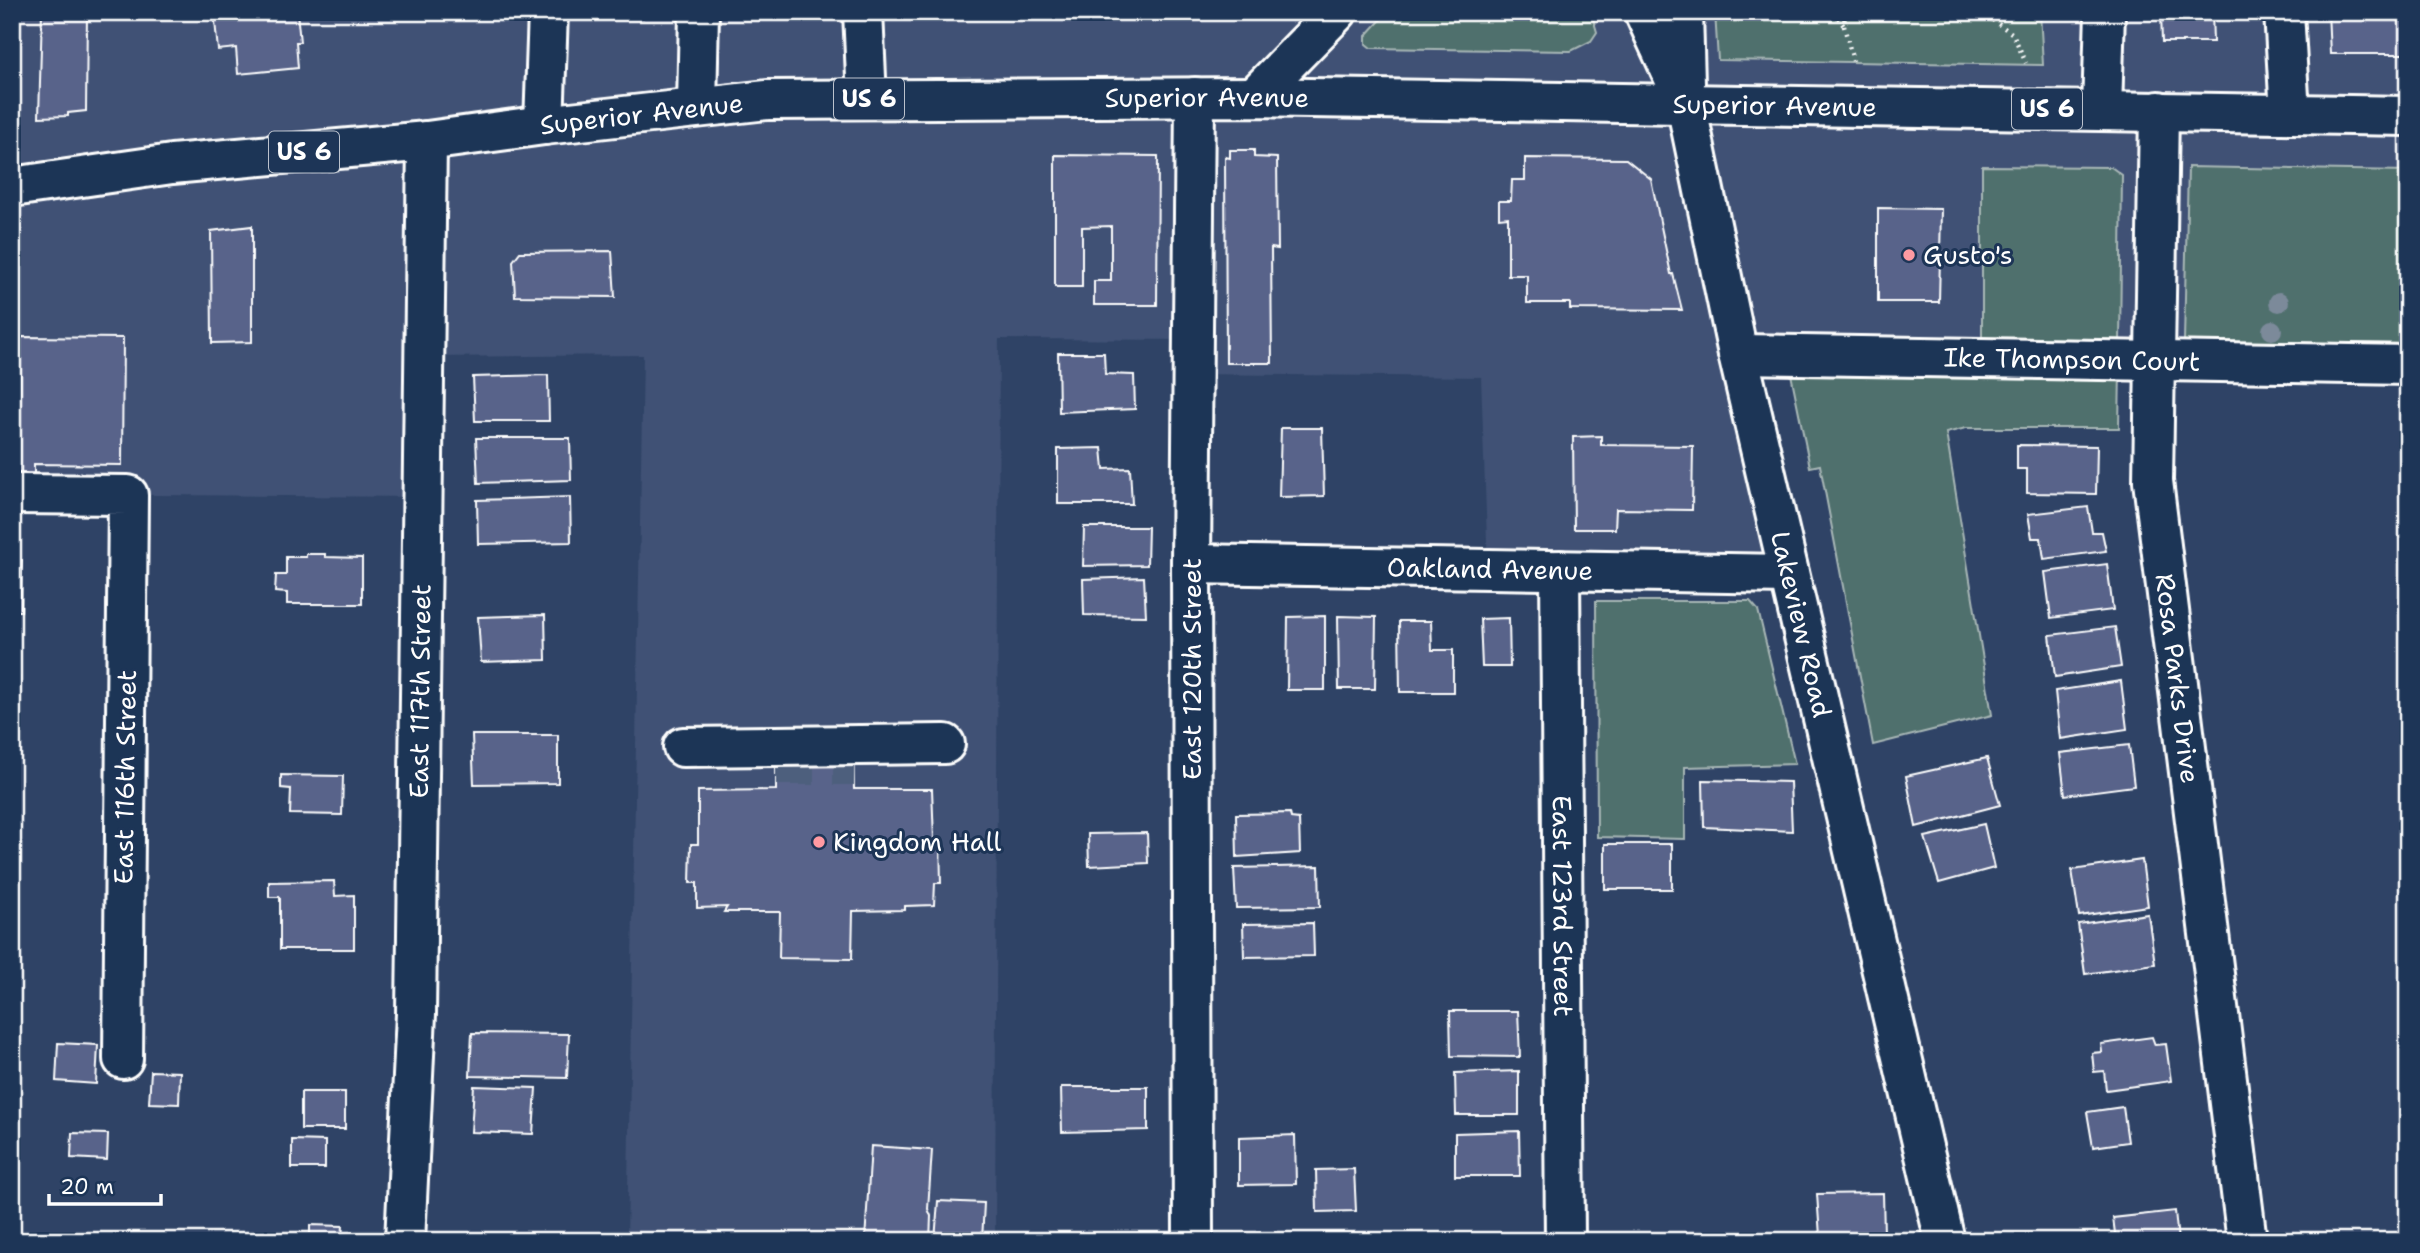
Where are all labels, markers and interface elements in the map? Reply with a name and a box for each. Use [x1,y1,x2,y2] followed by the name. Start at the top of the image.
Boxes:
[834,78,904,119] road number: US 6
[1104,79,1309,115] street label: Superior Avenue
[538,85,745,142] street label: Superior Avenue
[1672,86,1877,124] street label: Superior Avenue
[2012,88,2082,130] road number: US 6
[269,132,339,172] road number: US 6
[1923,237,2013,272] place label: Gusto's
[1901,247,1917,263] marker: Gusto's
[1943,339,2201,379] street label: Ike Thompson Court
[1763,528,1840,721] street label: Lakeview Road
[1387,549,1593,588] street label: Oakland Avenue
[1174,558,1209,780] street label: East 120th Street
[2148,571,2208,785] street label: Rosa Parks Drive
[401,584,438,799] street label: East 117th Street
[105,669,144,885] street label: East 116th Street
[1545,795,1581,1017] street label: East 123rd Street
[833,824,1002,859] place label: Kingdom Hall
[811,834,827,850] marker: Kingdom Hall
[49,1162,161,1206] scale bar
[60,1173,114,1201] text: 20 m

